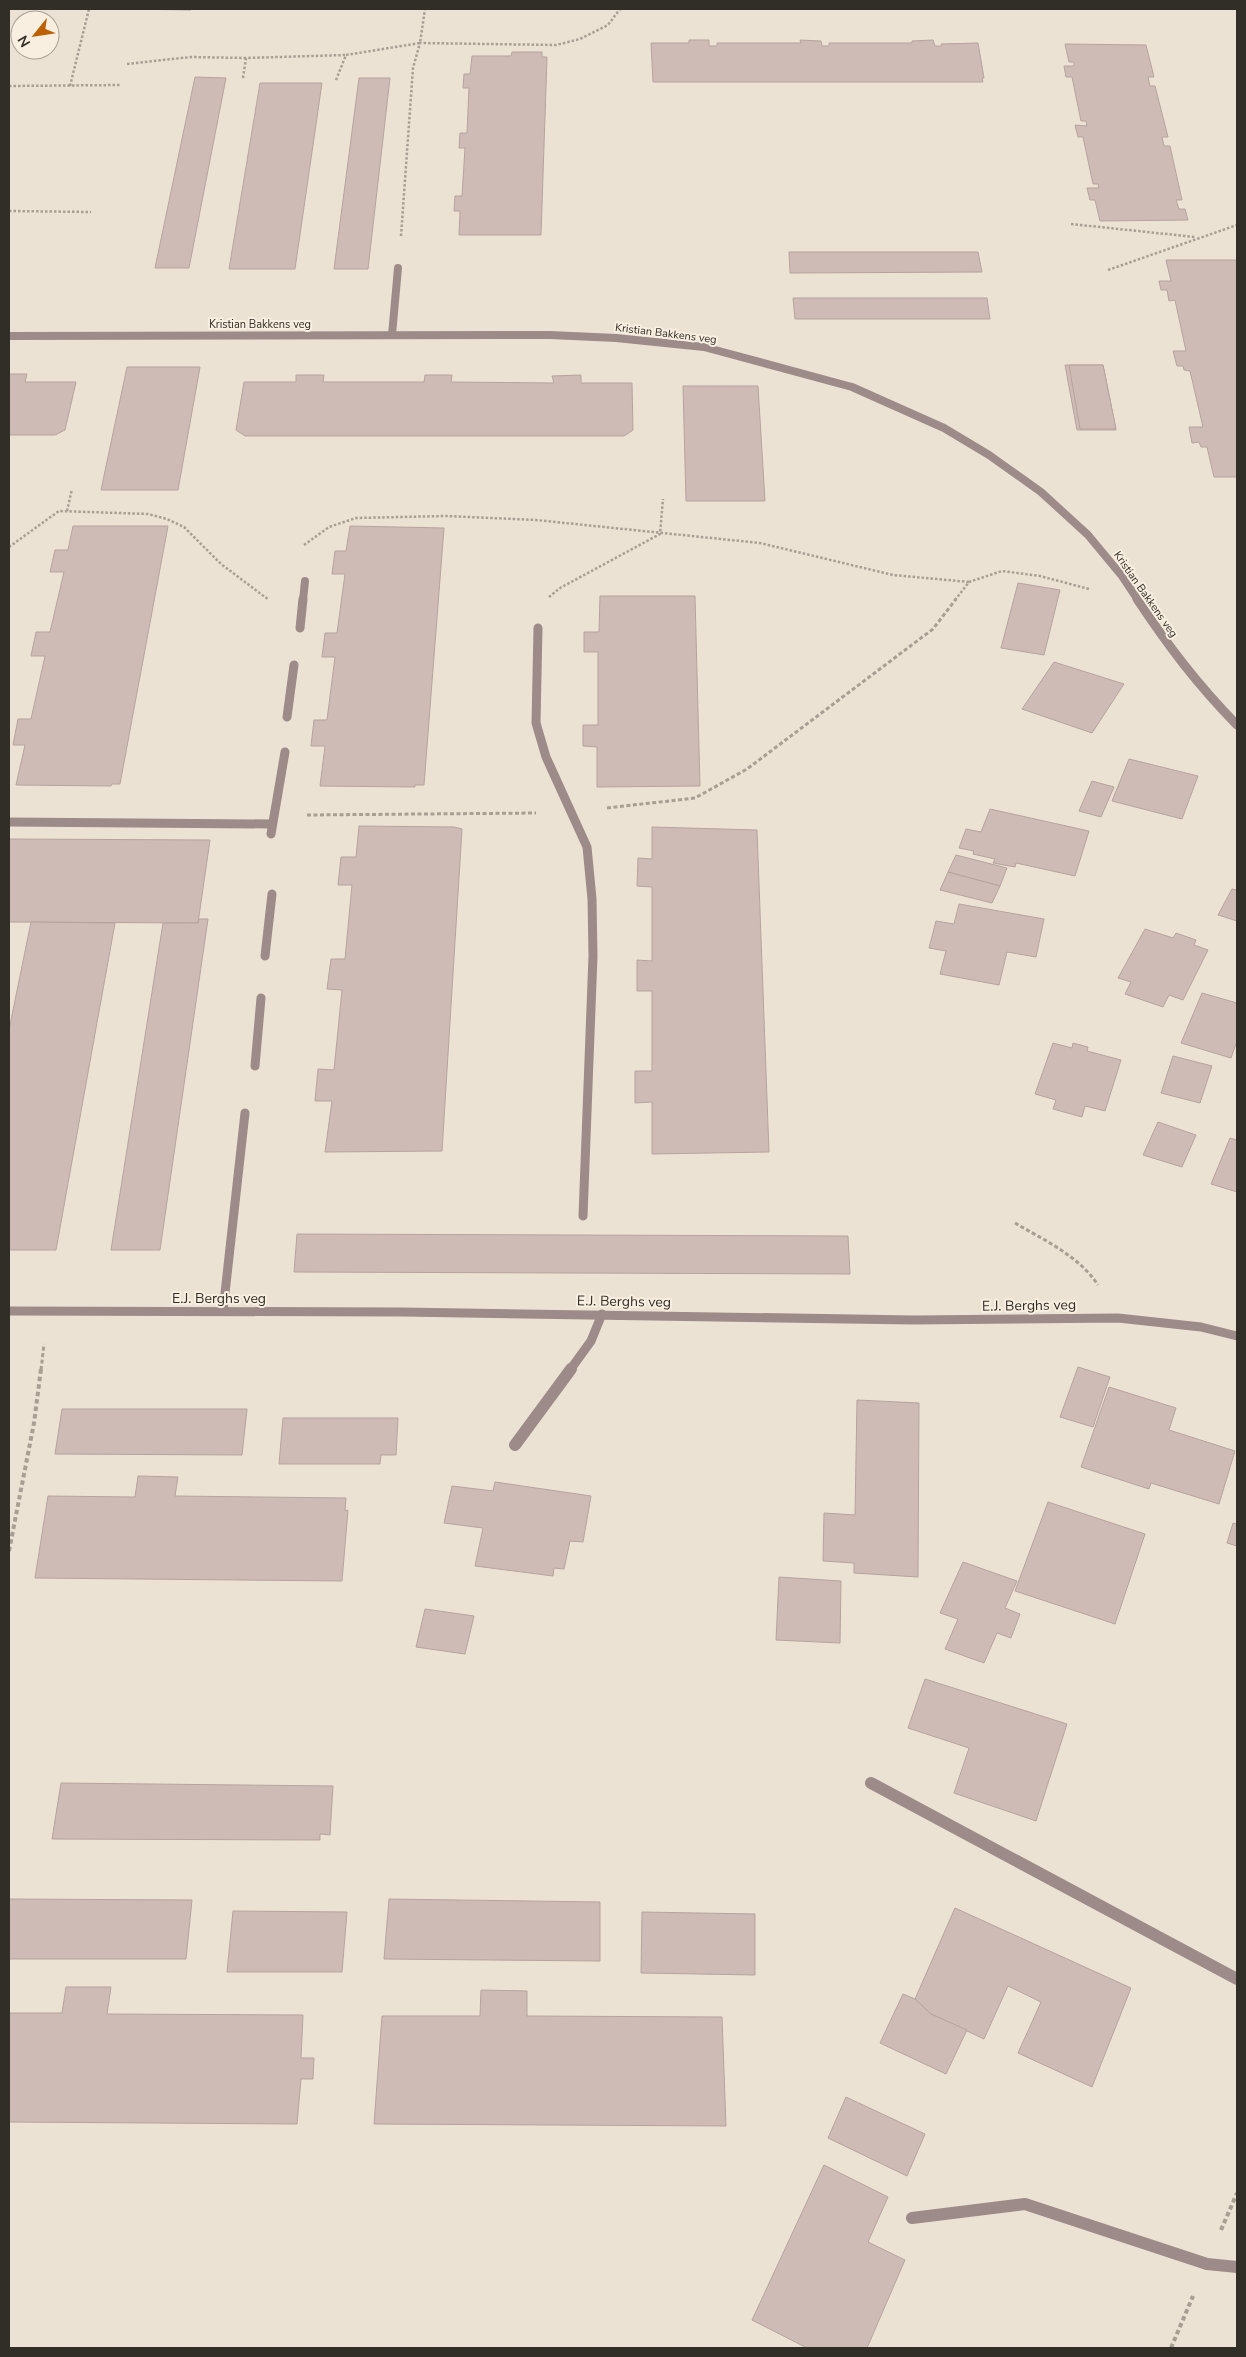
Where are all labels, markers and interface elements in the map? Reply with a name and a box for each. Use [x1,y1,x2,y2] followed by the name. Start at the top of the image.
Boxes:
[10,10,60,60] north arrow
[13,32,35,51] text: N
[209,317,311,332] street label: Kristian Bakkens veg
[614,320,718,347] street label: Kristian Bakkens veg
[1110,548,1181,640] street label: Kristian Bakkens veg
[172,1289,266,1308] street label: E.J. Berghs veg
[577,1291,671,1312] street label: E.J. Berghs veg
[982,1295,1076,1316] street label: E.J. Berghs veg

